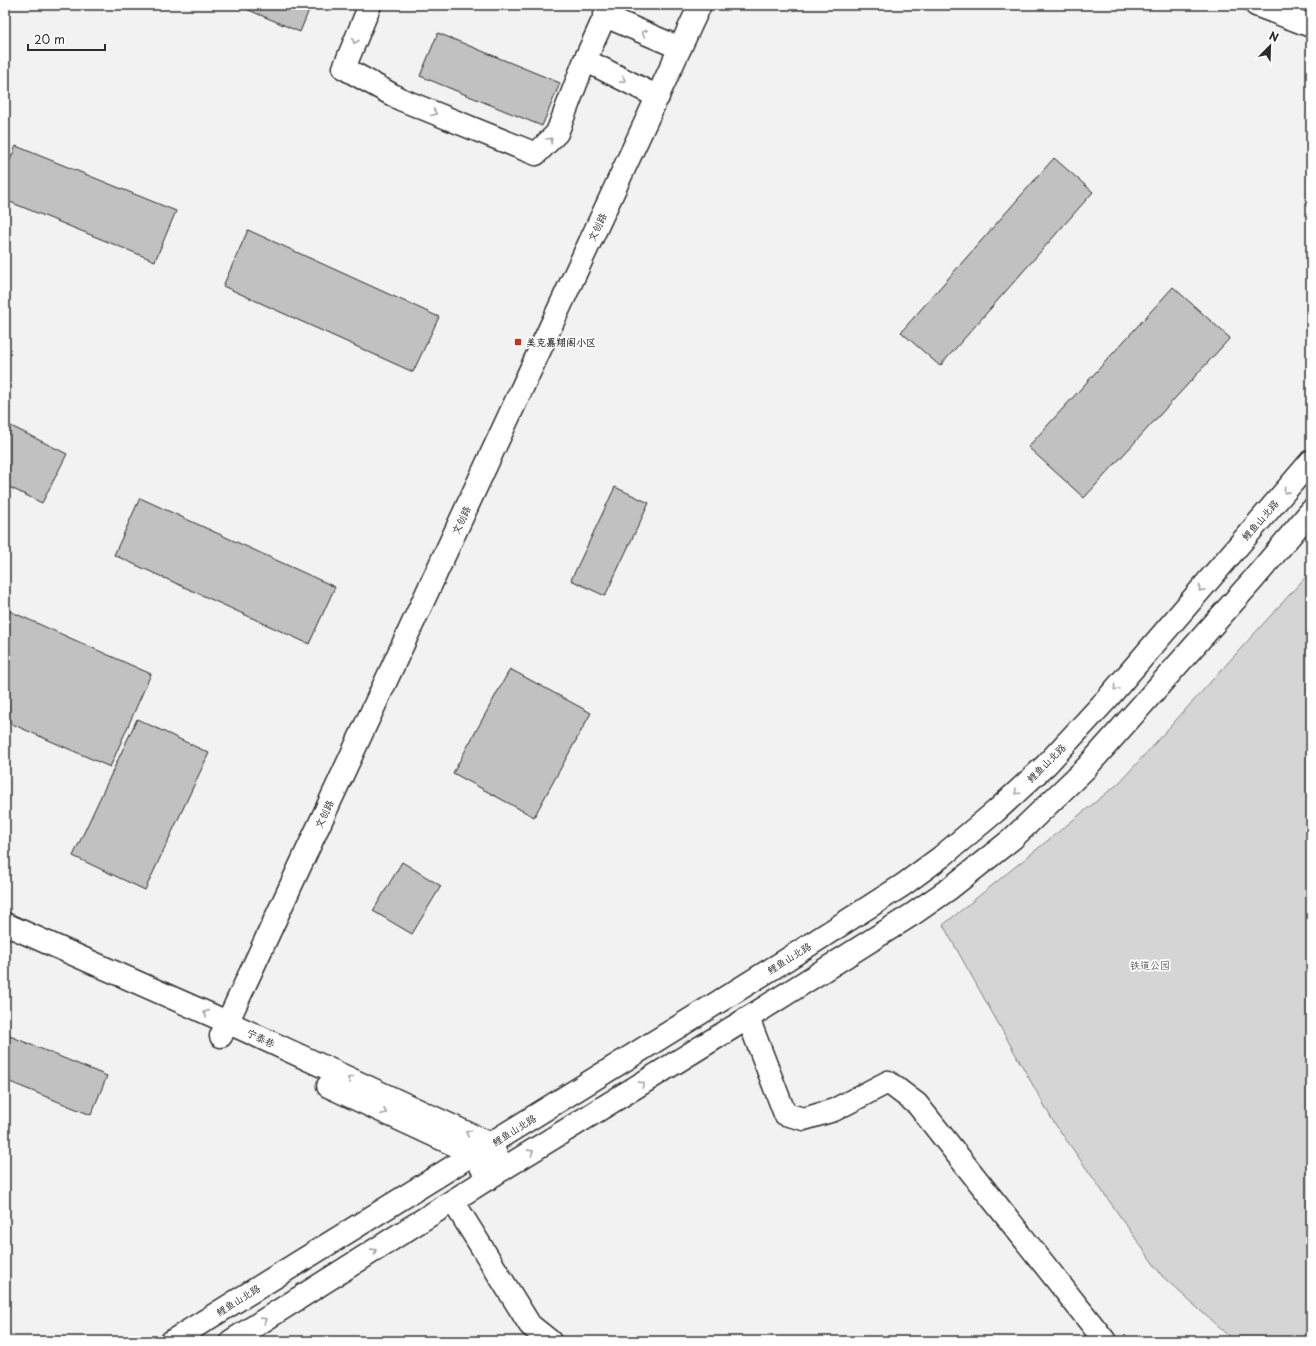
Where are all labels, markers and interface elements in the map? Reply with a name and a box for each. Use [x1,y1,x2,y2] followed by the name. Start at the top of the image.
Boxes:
[28,26,105,52] scale bar
[1250,26,1290,66] north arrow
[1267,27,1282,46] text: N
[641,29,648,37] one-way arrow
[34,30,65,48] text: 20 m
[352,37,360,45] one-way arrow
[619,75,626,82] one-way arrow
[429,108,437,116] one-way arrow
[545,137,553,145] one-way arrow
[583,210,610,244] street label: 文创路
[526,334,596,349] place label: 美克嘉翔阁小区
[513,337,523,347] marker: 美克嘉翔阁小区
[1283,486,1290,493] one-way arrow
[1238,496,1282,543] street label: 鲤鱼山北路
[447,503,474,537] street label: 文创路
[1198,585,1205,592] one-way arrow
[1114,683,1121,691] one-way arrow
[1023,740,1069,786] street label: 鲤鱼山北路
[1014,787,1022,795] one-way arrow
[310,797,337,831] street label: 文创路
[764,938,814,977] street label: 鲤鱼山北路
[1130,957,1170,972] park label: 铁道公园
[203,1010,210,1018] one-way arrow
[244,1024,279,1051] street label: 宁泰巷
[346,1076,354,1084] one-way arrow
[638,1081,645,1088] one-way arrow
[380,1107,388,1115] one-way arrow
[489,1110,539,1149] street label: 鲤鱼山北路
[464,1130,472,1138] one-way arrow
[527,1149,534,1156] one-way arrow
[370,1248,377,1255] one-way arrow
[213,1280,263,1319] street label: 鲤鱼山北路
[260,1317,267,1325] one-way arrow

